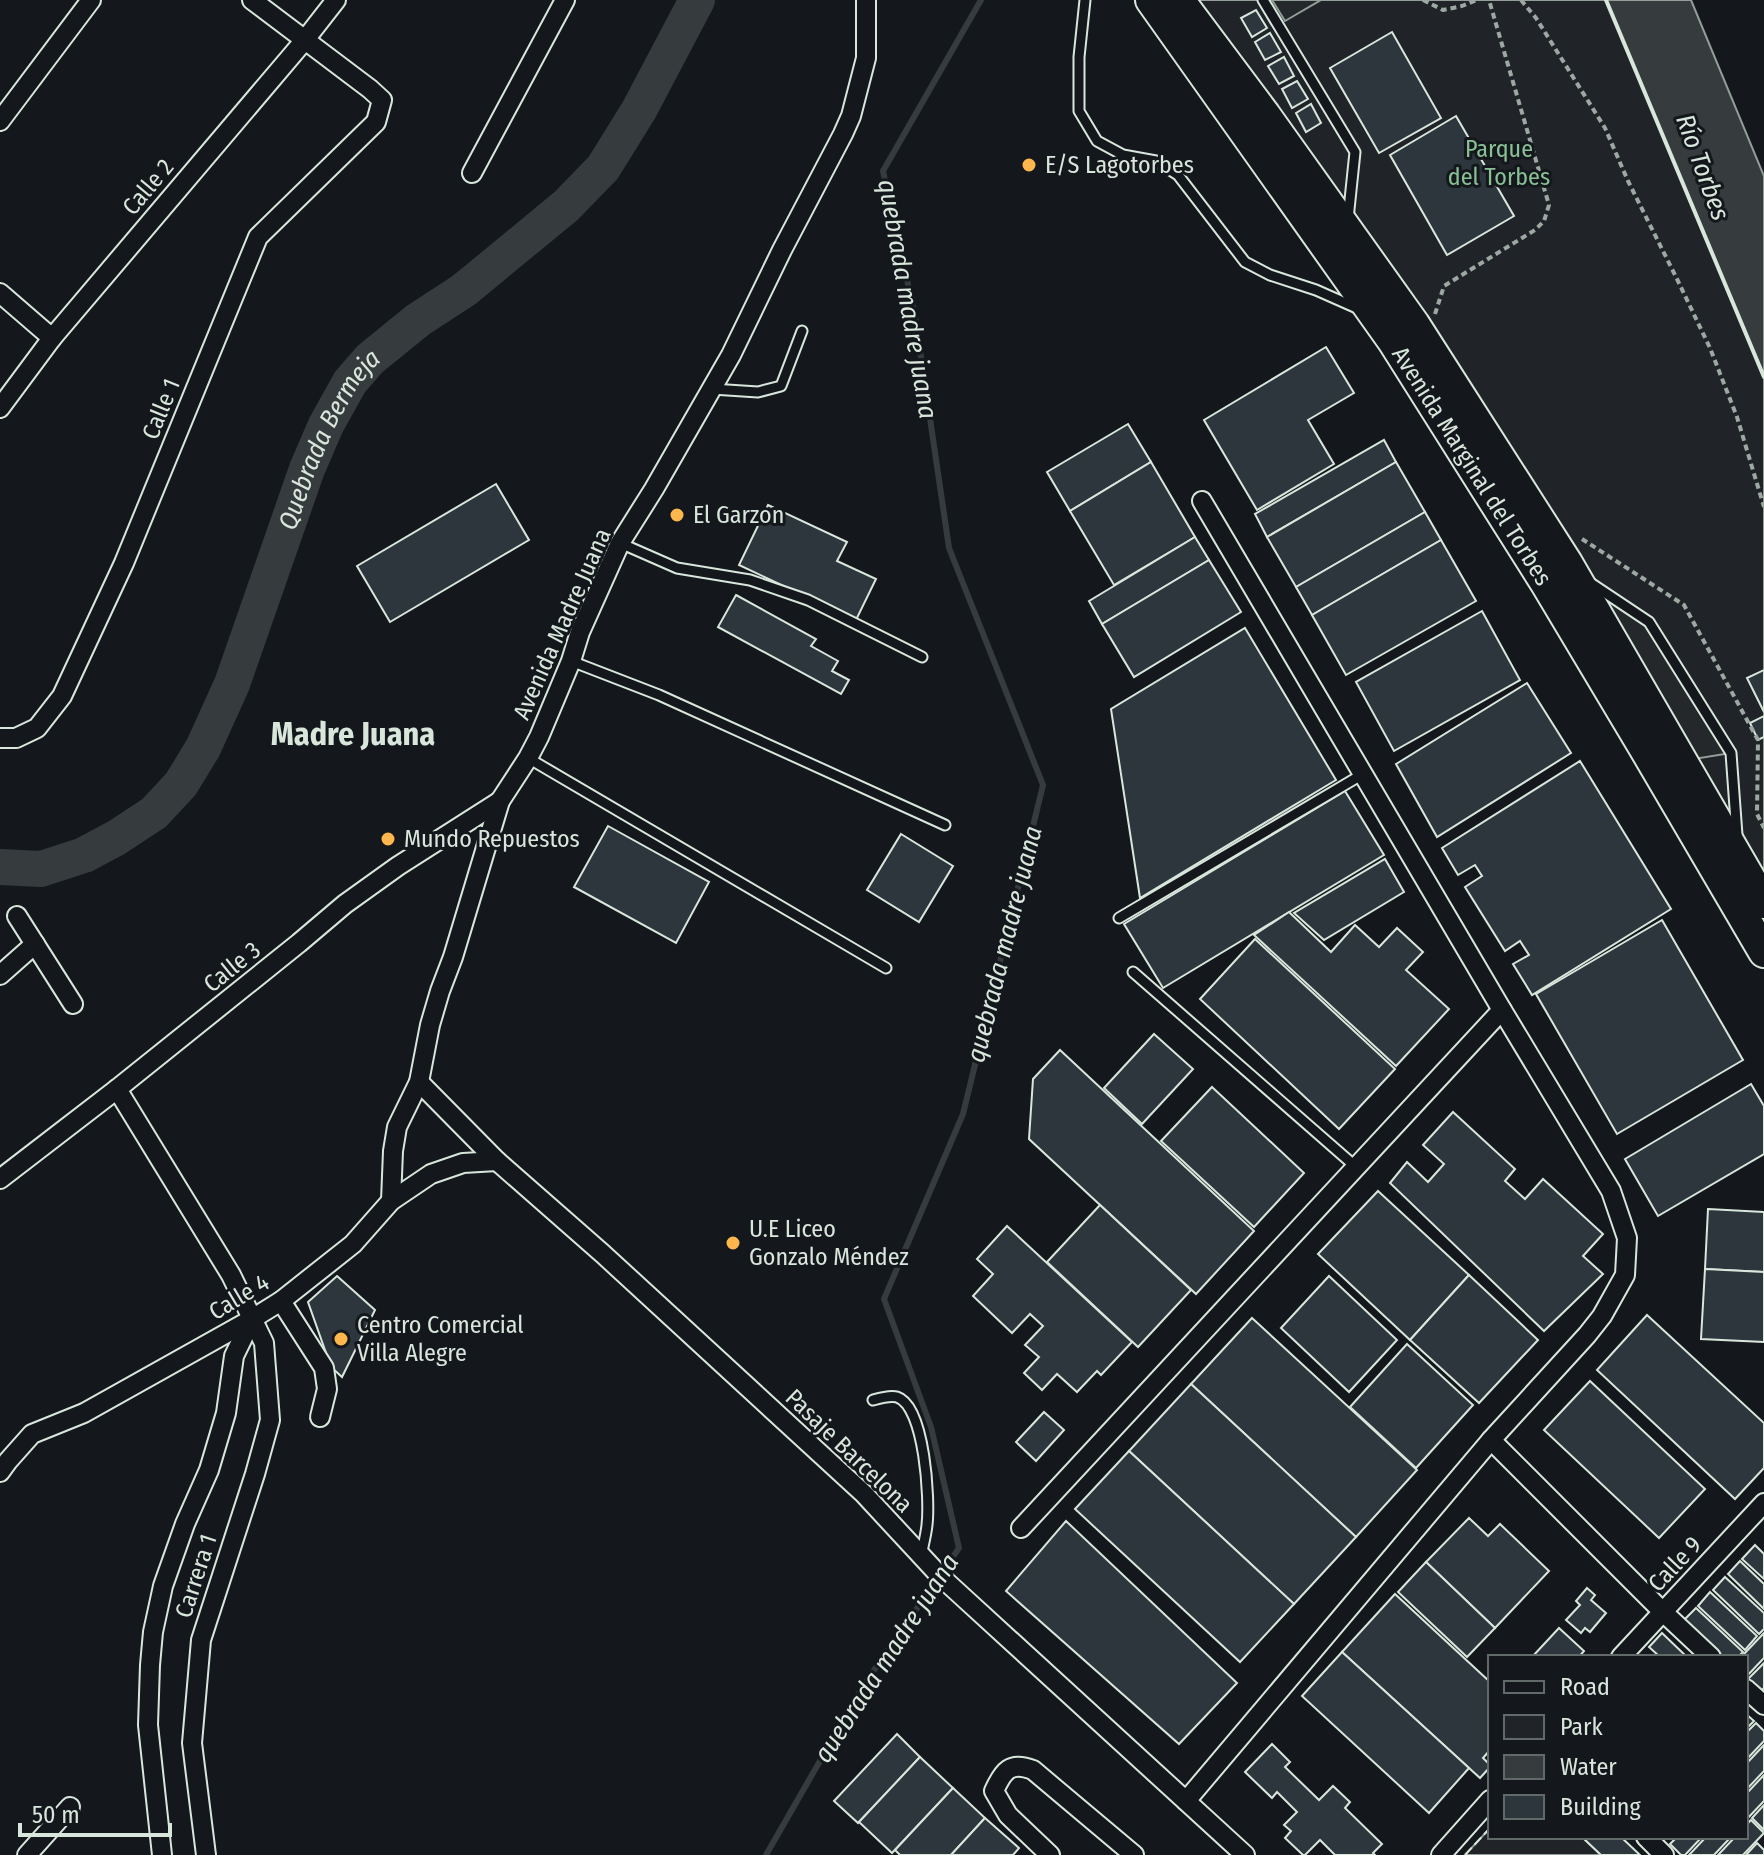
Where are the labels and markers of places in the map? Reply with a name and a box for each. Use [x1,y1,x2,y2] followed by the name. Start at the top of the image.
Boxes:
[1045,151,1194,179] place label: E/S Lagotorbes
[1020,156,1038,174] marker: E/S Lagotorbes
[693,501,784,529] place label: El Garzon
[668,506,686,524] marker: El Garzon
[404,825,580,853] place label: Mundo Repuestos
[379,830,397,848] marker: Mundo Repuestos
[749,1215,909,1271] place label: U.E Liceo Gonzalo Méndez
[724,1234,742,1252] marker: U.E Liceo Gonzalo Méndez
[357,1311,524,1367] place label: Centro Comercial Villa Alegre
[332,1330,350,1348] marker: Centro Comercial Villa Alegre

